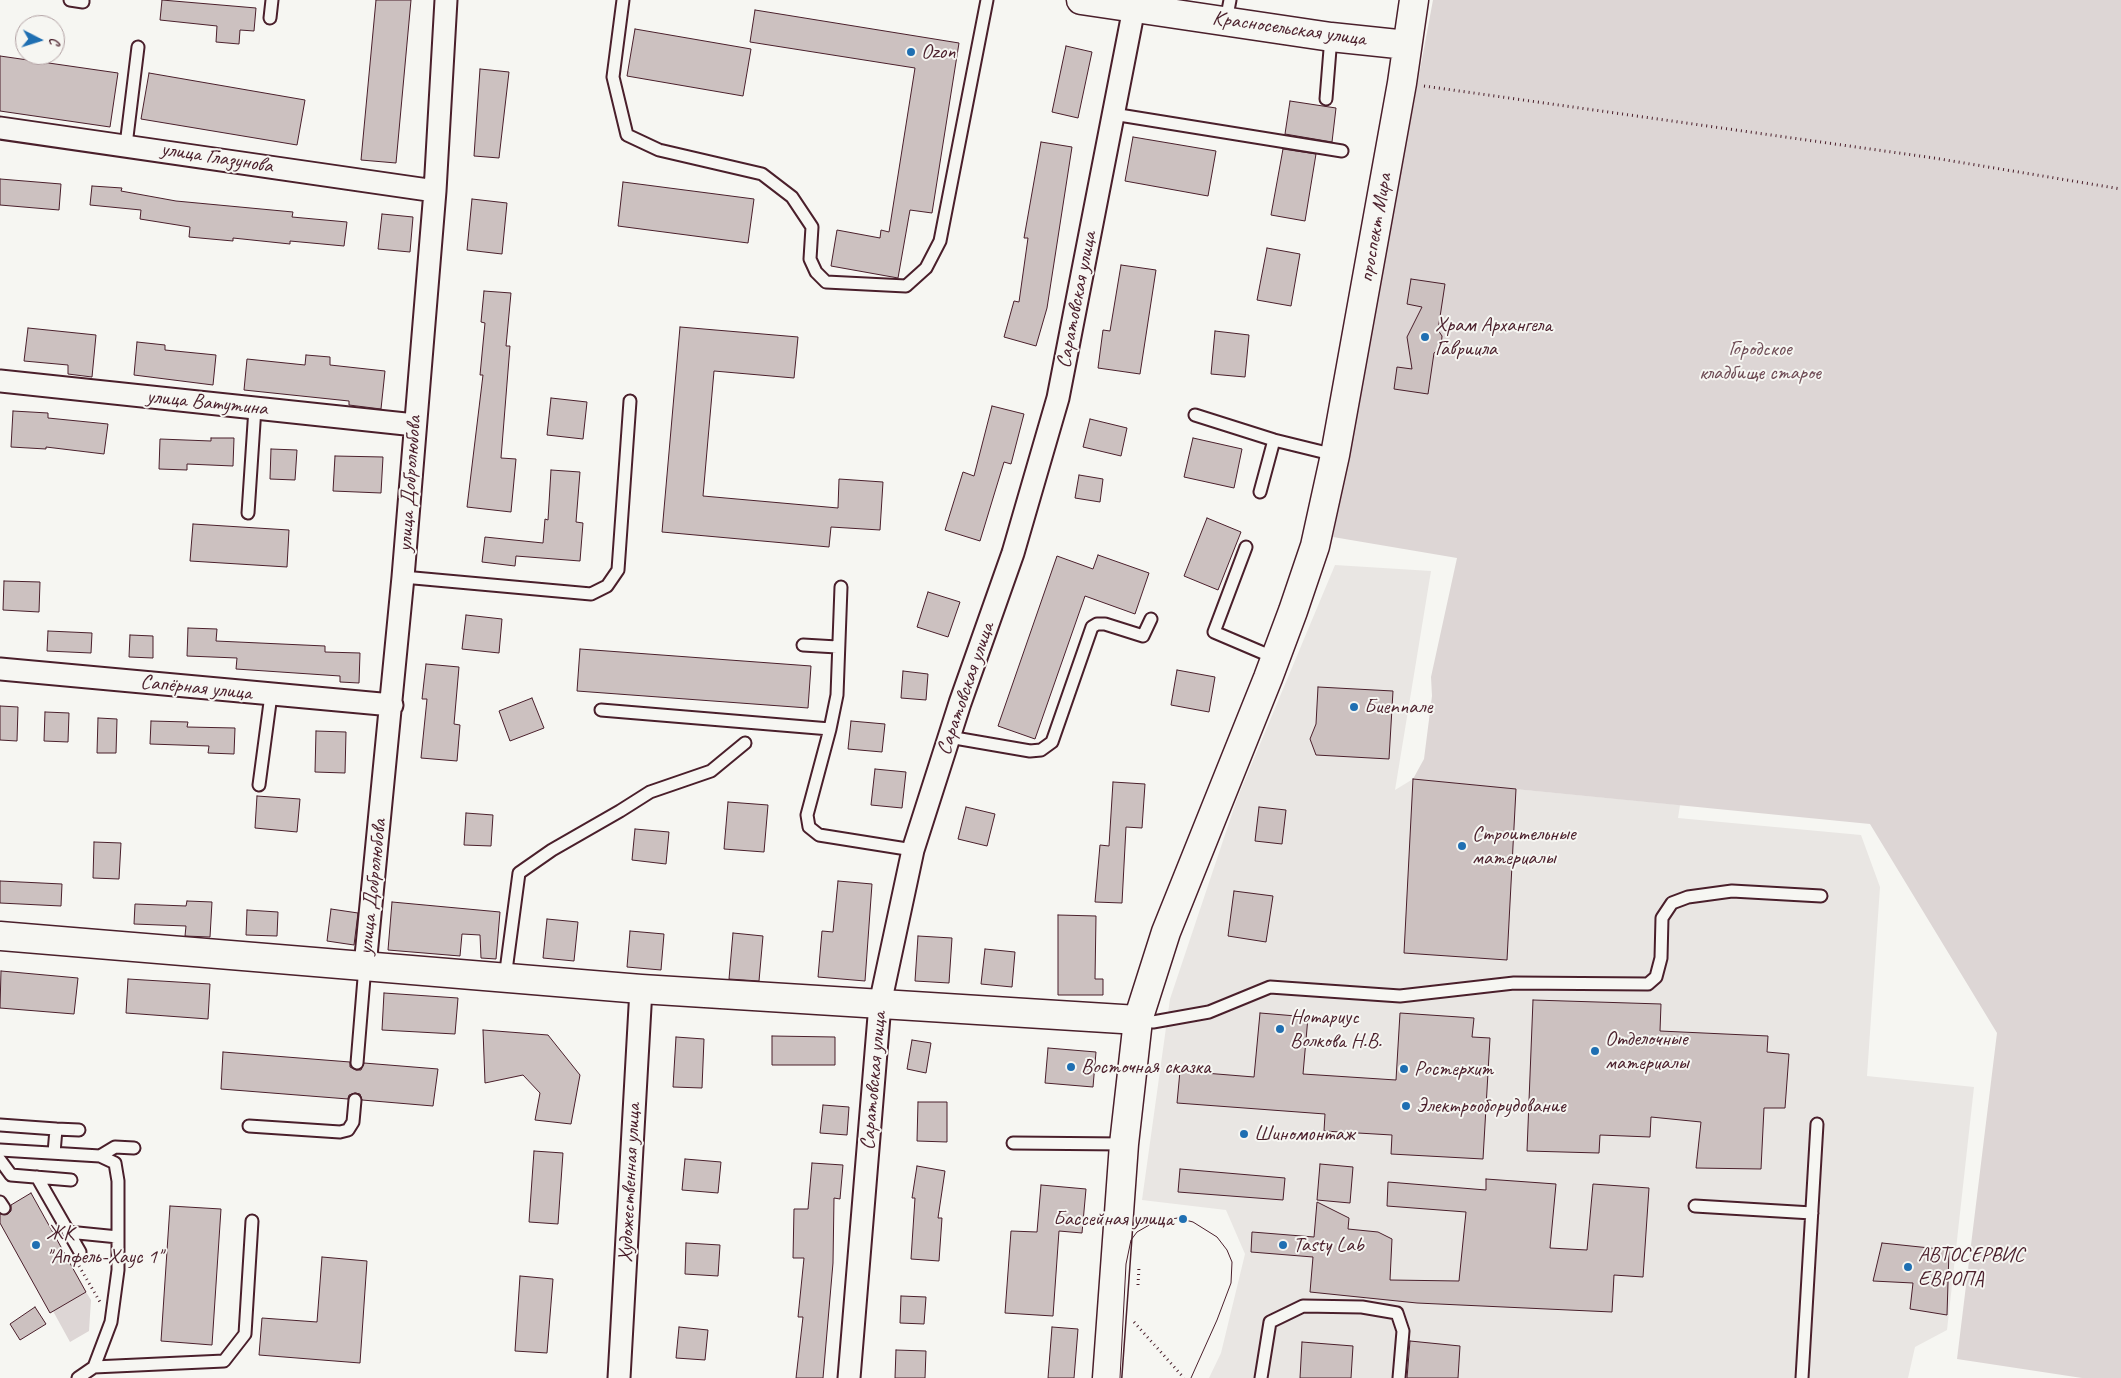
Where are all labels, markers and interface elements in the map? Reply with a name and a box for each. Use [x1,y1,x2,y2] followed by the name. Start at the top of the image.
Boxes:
[1211,6,1367,52] street label: Красносельская улица
[15,15,65,65] north arrow
[46,37,63,45] text: С
[921,39,956,65] place label: Ozon
[905,46,917,58] marker: Ozon
[159,137,275,179] street label: улица Глазунова
[1354,172,1398,284] street label: проспект Мира
[1051,230,1103,370] street label: Саратовская улица
[1435,312,1552,362] place label: Храм Архангела Гавриила
[1419,331,1431,343] marker: Храм Архангела Гавриила
[1699,336,1821,386] park label: Городское кладбище старое
[145,384,269,422] street label: улица Ватутина
[393,415,427,553] street label: улица Добролюбова
[932,619,1000,759] street label: Саратовская улица
[139,670,253,706] street label: Сапёрная улица
[1364,694,1432,720] place label: Биеnnале
[1348,701,1360,713] marker: Биеnnале
[353,818,393,956] street label: улица Добролюбова
[1472,821,1576,871] place label: Строительные материалы
[1456,840,1468,852] marker: Строительные материалы
[1290,1004,1382,1054] place label: Нотариус Волкова Н.В.
[855,1011,893,1151] street label: Саратовская улица
[1274,1023,1286,1035] marker: Нотариус Волкова Н.В.
[1605,1026,1689,1076] place label: Отделочные материалы
[1589,1045,1601,1057] marker: Отделочные материалы
[1081,1054,1210,1080] place label: Восточная сказка
[1414,1056,1493,1082] place label: Ростерхит
[1065,1061,1077,1073] marker: Восточная сказка
[1398,1063,1410,1075] marker: Ростерхит
[1416,1093,1566,1119] place label: Электрооборудование
[1400,1100,1412,1112] marker: Электрооборудование
[613,1103,647,1263] street label: Художественная улица
[1254,1121,1354,1147] place label: Шиномонтаж
[1238,1128,1250,1140] marker: Шиномонтаж
[1053,1206,1173,1232] place label: Бассейная улица
[1177,1213,1189,1225] marker: Бассейная улица
[46,1220,162,1270] place label: ЖК "Апфель-Хаус 1"
[1293,1232,1364,1258] place label: Tasty Lab
[30,1239,42,1251] marker: ЖК "Апфель-Хаус 1"
[1277,1239,1289,1251] marker: Tasty Lab
[1918,1242,2024,1292] place label: АВТОСЕРВИС ЕВРОПА
[1902,1261,1914,1273] marker: АВТОСЕРВИС ЕВРОПА

